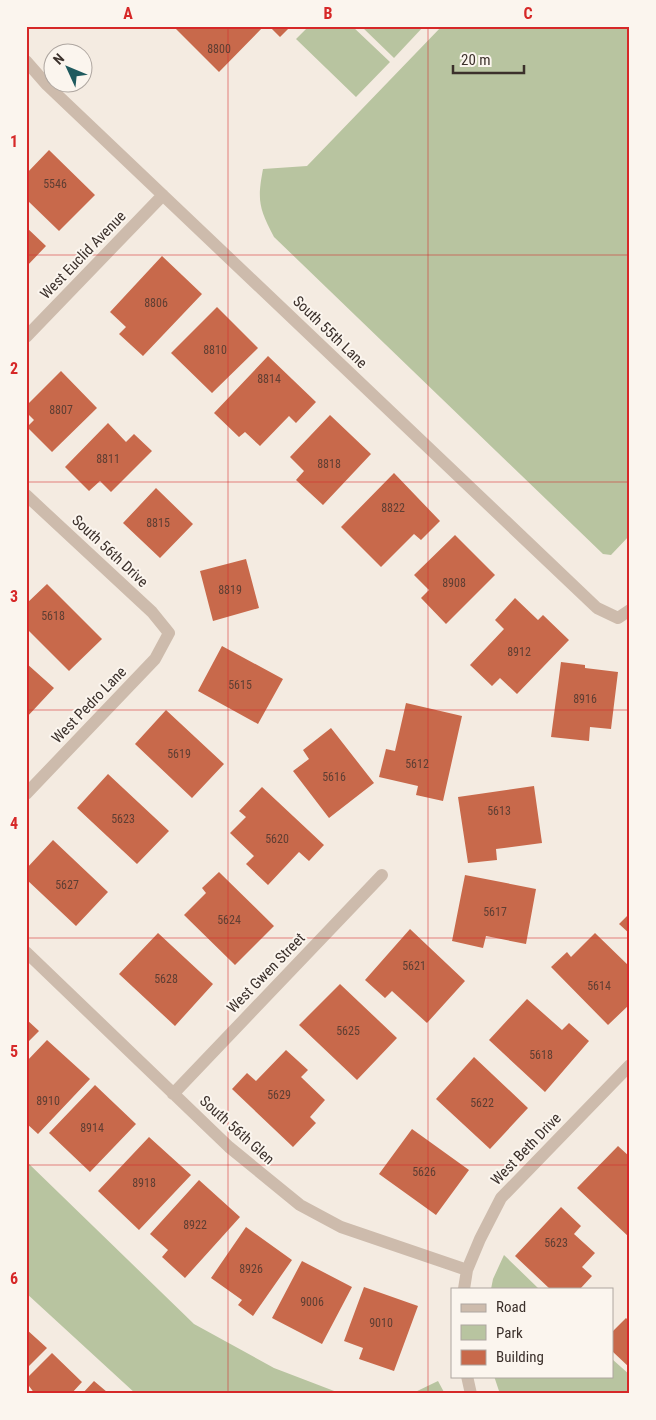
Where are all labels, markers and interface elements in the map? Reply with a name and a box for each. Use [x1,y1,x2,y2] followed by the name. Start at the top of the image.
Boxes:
[123,4,133,23] text: A
[324,4,333,23] text: B
[523,4,533,23] text: C
[42,42,92,92] north arrow
[207,42,231,56] house number: 8800
[453,42,525,74] scale bar
[50,50,67,68] text: N
[461,51,491,69] text: 20 m
[10,132,18,151] text: 1
[43,177,67,191] house number: 5546
[36,207,130,303] street label: West Euclid Avenue
[289,292,371,372] street label: South 55th Lane
[144,296,168,310] house number: 8806
[203,343,227,357] house number: 8810
[10,359,18,378] text: 2
[257,372,281,386] house number: 8814
[49,403,73,417] house number: 8807
[96,452,120,466] house number: 8811
[317,457,341,471] house number: 8818
[381,501,405,515] house number: 8822
[68,511,152,591] street label: South 56th Drive
[146,516,170,530] house number: 8815
[442,576,466,590] house number: 8908
[218,583,242,597] house number: 8819
[10,587,18,606] text: 3
[41,609,65,623] house number: 5618
[507,645,531,659] house number: 8912
[48,663,130,747] street label: West Pedro Lane
[228,678,252,692] house number: 5615
[573,692,597,706] house number: 8916
[167,747,191,761] house number: 5619
[405,757,429,771] house number: 5612
[322,770,346,784] house number: 5616
[487,804,511,818] house number: 5613
[111,812,135,826] house number: 5623
[10,814,18,833] text: 4
[265,832,289,846] house number: 5620
[55,878,79,892] house number: 5627
[483,905,507,919] house number: 5617
[217,913,241,927] house number: 5624
[223,929,309,1017] street label: West Gwen Street
[402,959,426,973] house number: 5621
[154,972,178,986] house number: 5628
[587,979,611,993] house number: 5614
[336,1024,360,1038] house number: 5625
[10,1042,18,1061] text: 5
[529,1048,553,1062] house number: 5618
[267,1088,291,1102] house number: 5629
[196,1092,278,1168] street label: South 56th Glen
[36,1094,60,1108] house number: 8910
[470,1096,494,1110] house number: 5622
[487,1109,565,1189] street label: West Beth Drive
[80,1121,104,1135] house number: 8914
[412,1165,436,1179] house number: 5626
[132,1176,156,1190] house number: 8918
[183,1218,207,1232] house number: 8922
[544,1236,568,1250] house number: 5623
[239,1262,263,1276] house number: 8926
[10,1269,18,1288] text: 6
[451,1288,614,1378] legend
[300,1295,324,1309] house number: 9006
[496,1298,526,1316] text: Road
[369,1316,393,1330] house number: 9010
[496,1324,523,1342] text: Park
[496,1348,544,1366] text: Building

